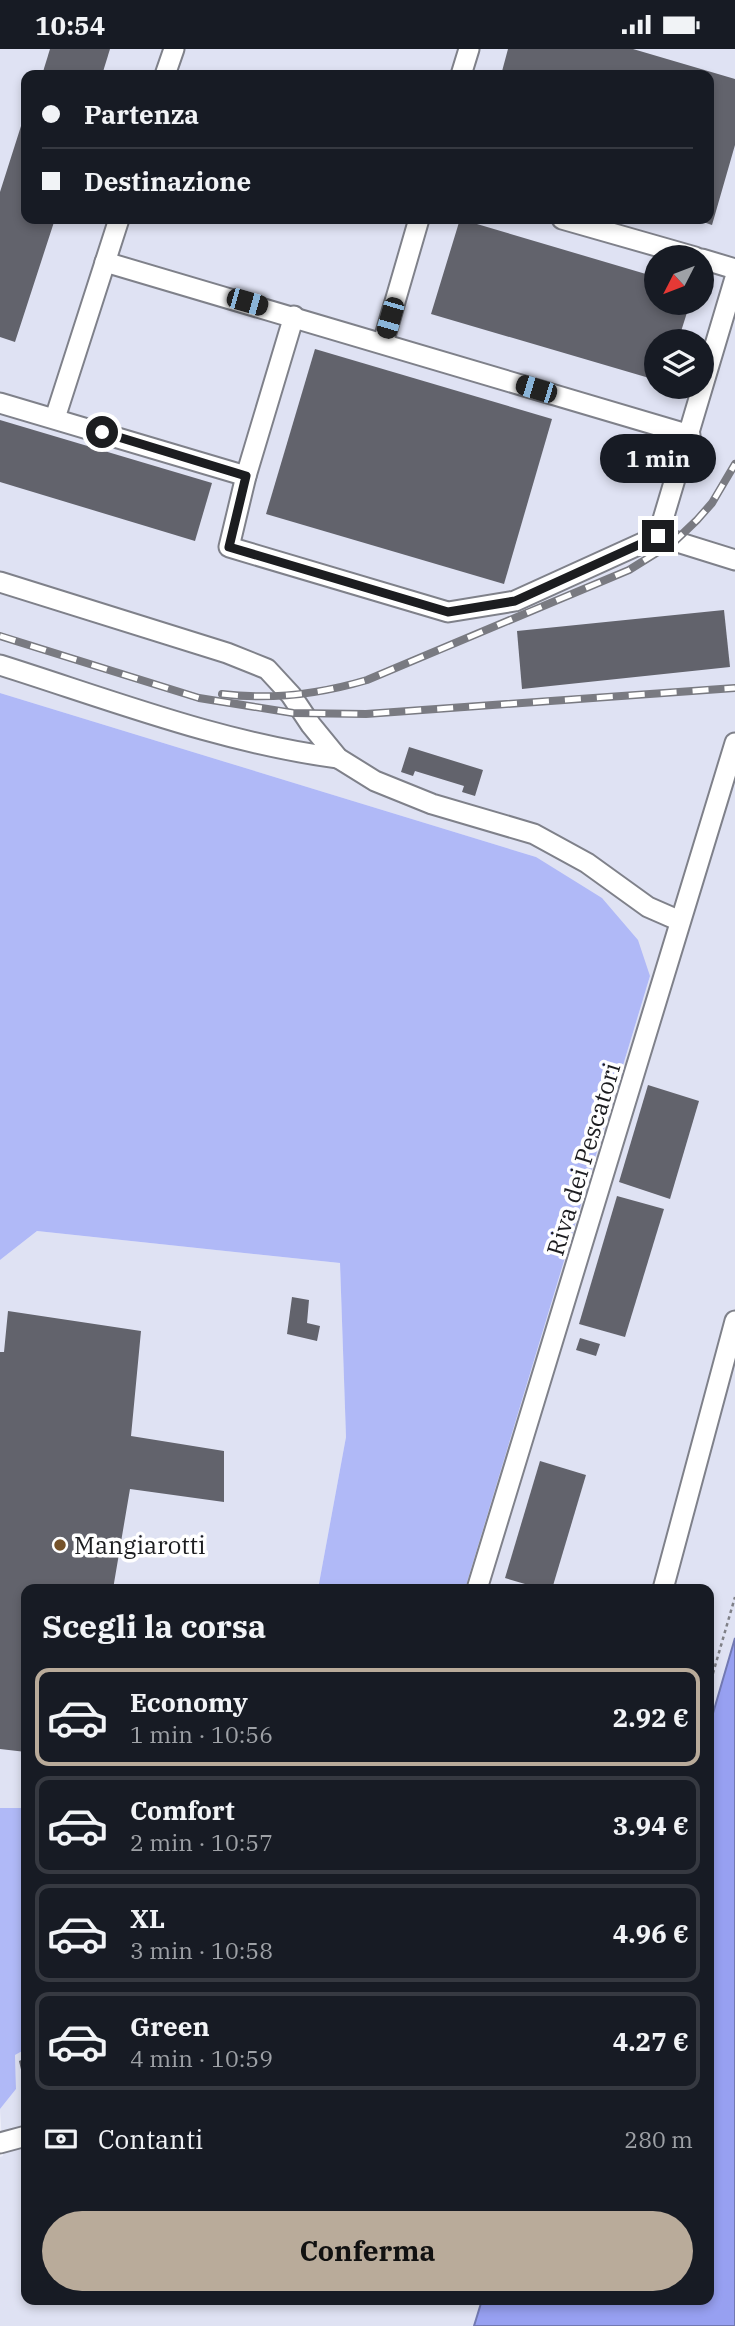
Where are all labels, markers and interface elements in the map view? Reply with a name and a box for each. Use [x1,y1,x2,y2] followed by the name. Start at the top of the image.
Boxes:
[35,8,105,42] text: 10:54
[84,97,199,131] text: Partenza
[84,164,251,198] text: Destinazione
[644,245,714,315] north arrow
[644,245,714,399] map controls
[224,286,271,318] car
[375,295,406,341] car
[644,329,714,399] button: layers
[513,373,560,405] car
[86,416,118,448] route start
[600,435,716,483] callout: 1 min
[626,443,690,473] text: 1 min
[642,520,674,552] route end
[538,1059,628,1259] street label: Riva dei Pescatori
[74,1529,206,1561] place label: Mangiarotti
[52,1537,68,1553] marker: Mangiarotti
[42,1605,266,1647] text: Scegli la corsa
[130,1685,248,1719] text: Economy
[46,1686,109,1749] icon: car
[613,1700,689,1734] text: 2.92 €
[130,1719,273,1749] text: 1 min · 10:56
[130,1793,235,1827] text: Comfort
[46,1794,109,1857] icon: car
[613,1808,689,1842] text: 3.94 €
[130,1827,273,1857] text: 2 min · 10:57
[130,1901,165,1935] text: XL
[46,1902,109,1965] icon: car
[613,1916,689,1950] text: 4.96 €
[130,1935,273,1965] text: 3 min · 10:58
[130,2009,210,2043] text: Green
[46,2010,109,2073] icon: car
[613,2024,689,2058] text: 4.27 €
[130,2043,273,2073] text: 4 min · 10:59
[42,2120,80,2158] icon: cash
[98,2122,203,2156] text: Contanti
[624,2124,693,2154] text: 280 m
[42,2211,693,2291] button: Conferma

